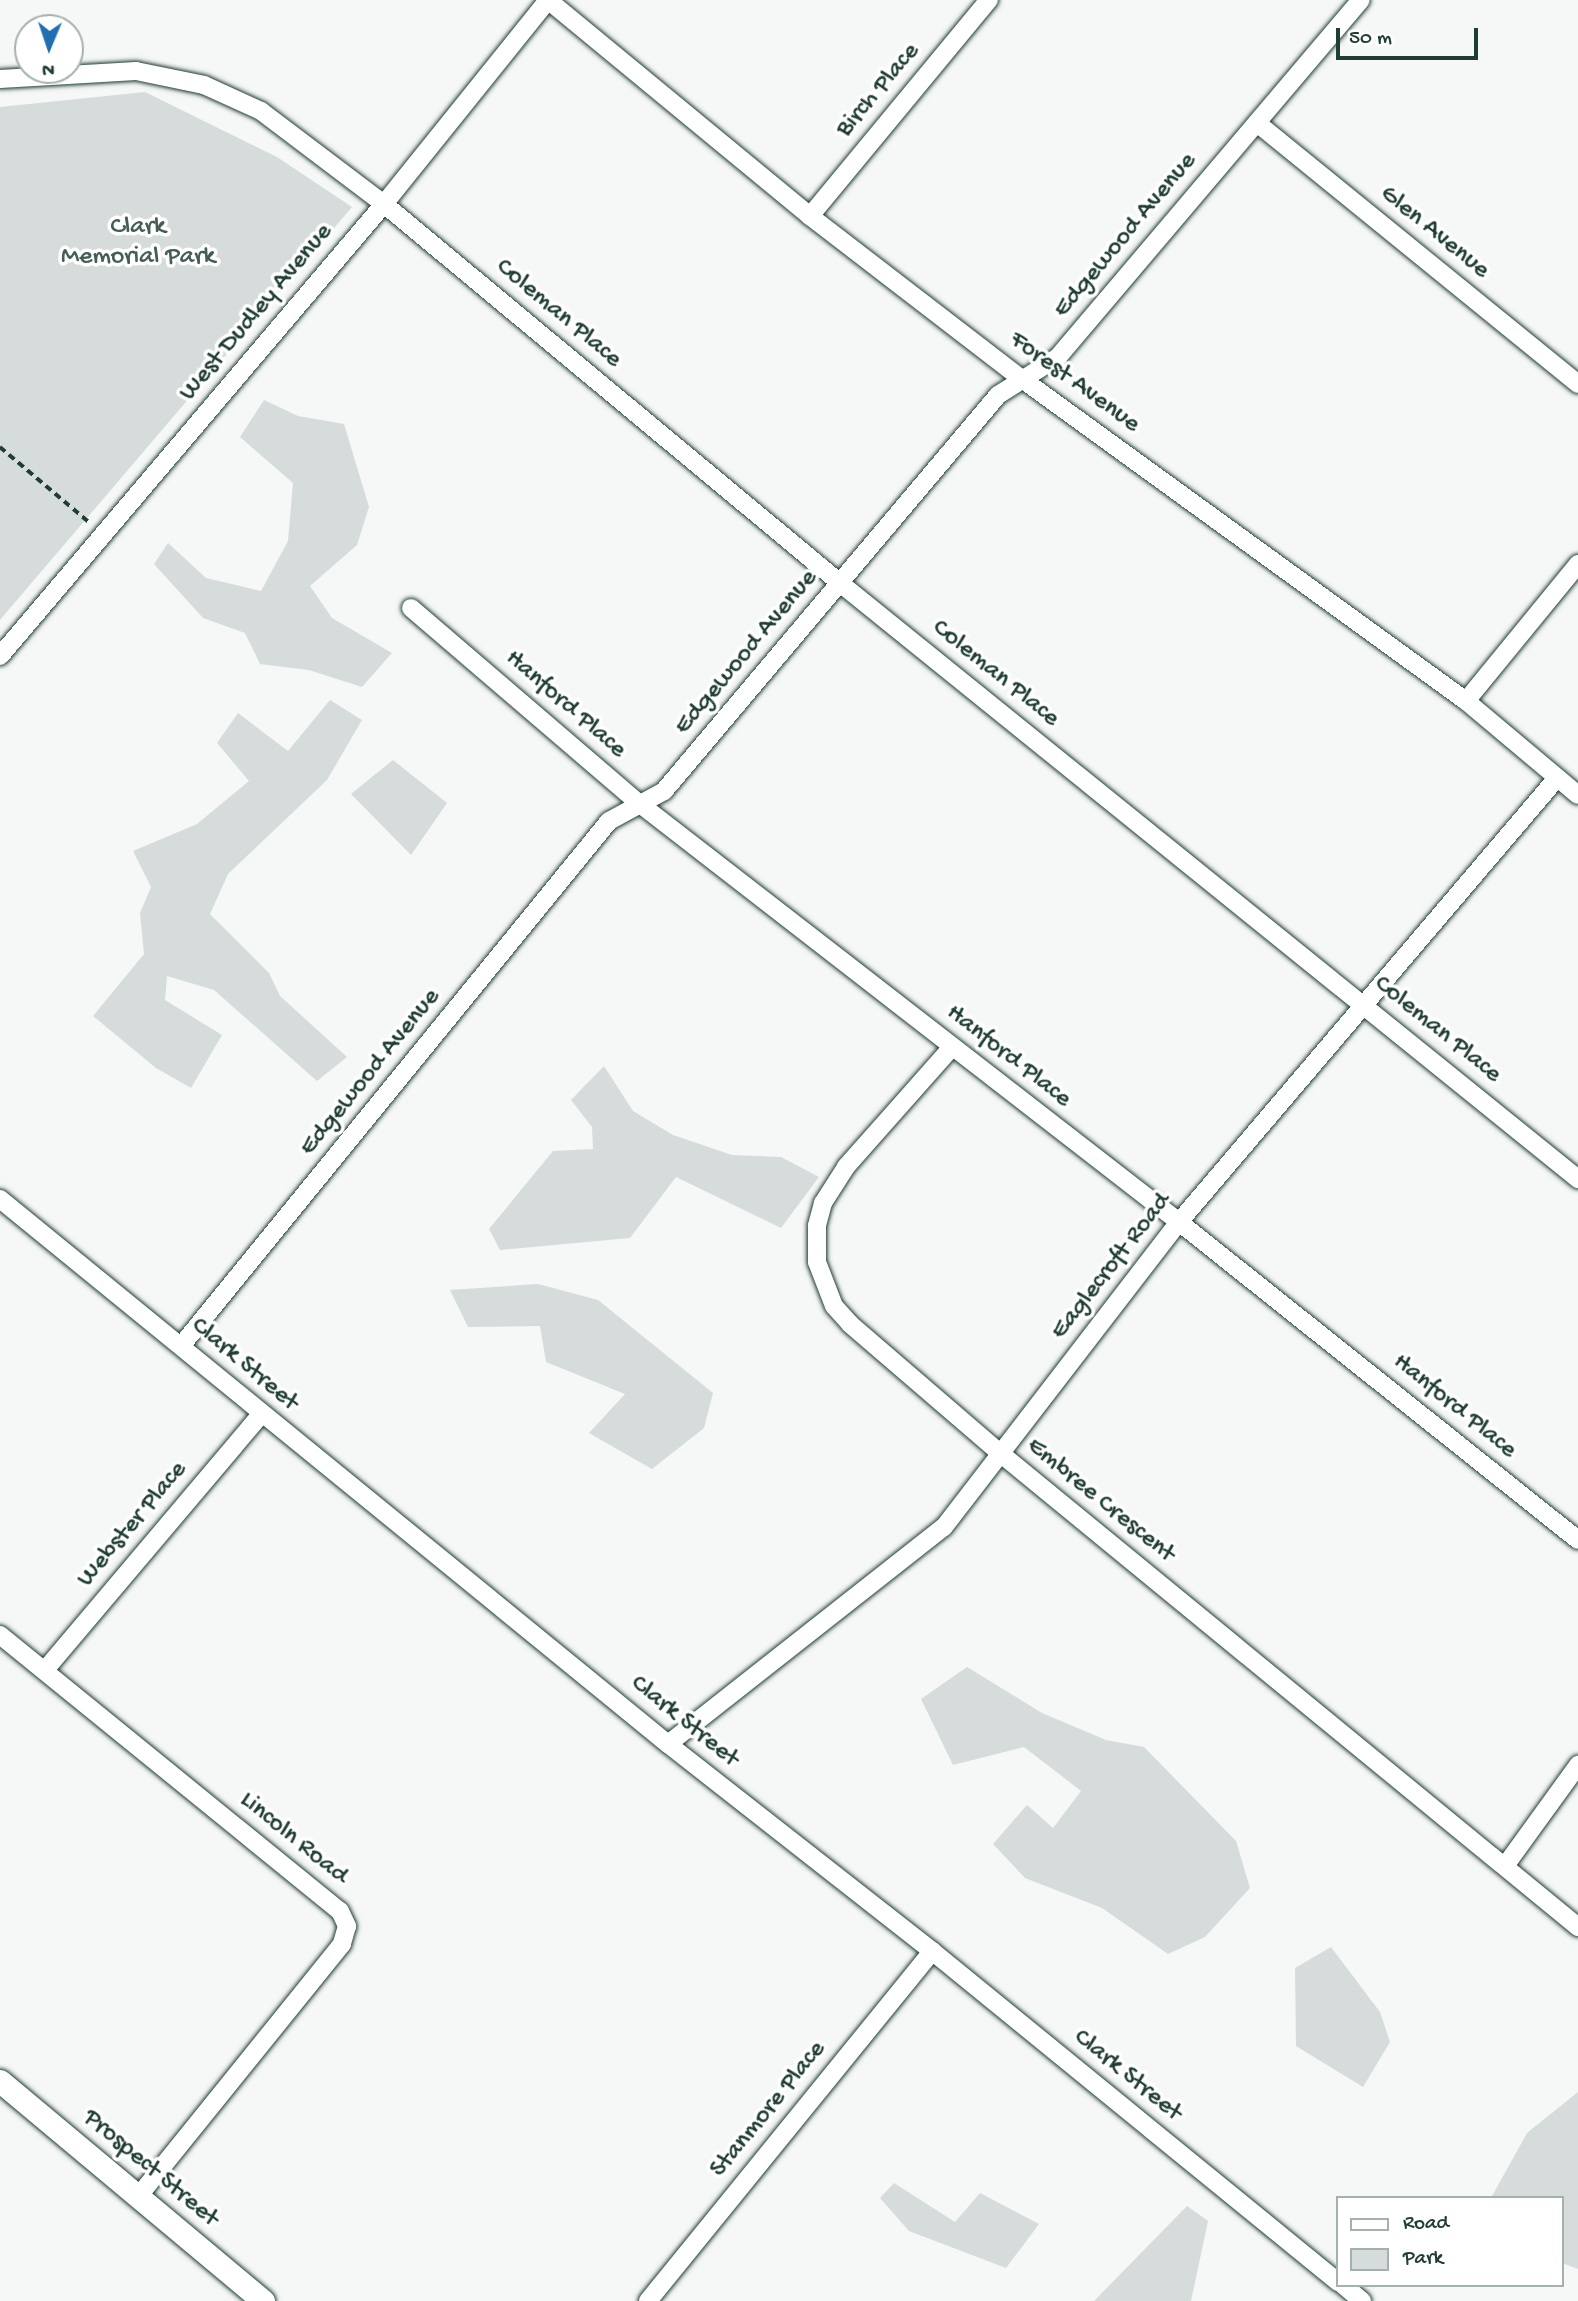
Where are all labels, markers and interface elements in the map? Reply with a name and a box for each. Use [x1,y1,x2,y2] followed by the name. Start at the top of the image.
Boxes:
[14,14,84,84] north arrow
[1340,14,1482,58] scale bar
[1349,27,1392,52] text: 50 m
[830,37,928,145] street label: Birch Place
[42,57,55,80] text: N
[1048,147,1204,325] street label: Edgewood Avenue
[1373,179,1495,287] street label: Glen Avenue
[61,212,215,274] park label: Clark Memorial Park
[174,218,340,408] street label: West Dudley Avenue
[489,252,627,376] street label: Coleman Place
[1003,325,1145,441] street label: Forest Avenue
[669,564,825,742] street label: Edgewood Avenue
[925,613,1065,735] street label: Coleman Place
[498,644,632,766] street label: Hanford Place
[1367,969,1507,1091] street label: Coleman Place
[294,983,448,1163] street label: Edgewood Avenue
[939,998,1077,1116] street label: Hanford Place
[1045,1187,1179,1347] street label: Eaglecroft Road
[184,1311,304,1419] street label: Clark Street
[1386,1348,1522,1466] street label: Hanford Place
[1019,1432,1181,1570] street label: Embree Crescent
[71,1456,195,1594] street label: Webster Place
[623,1669,745,1775] street label: Clark Street
[232,1786,354,1892] street label: Lincoln Road
[1066,2023,1188,2129] street label: Clark Street
[704,2035,834,2185] street label: Stanmore Place
[76,2103,224,2235] street label: Prospect Street
[1336,2196,1564,2287] legend
[1403,2212,1449,2237] text: Road
[1403,2247,1443,2272] text: Park

